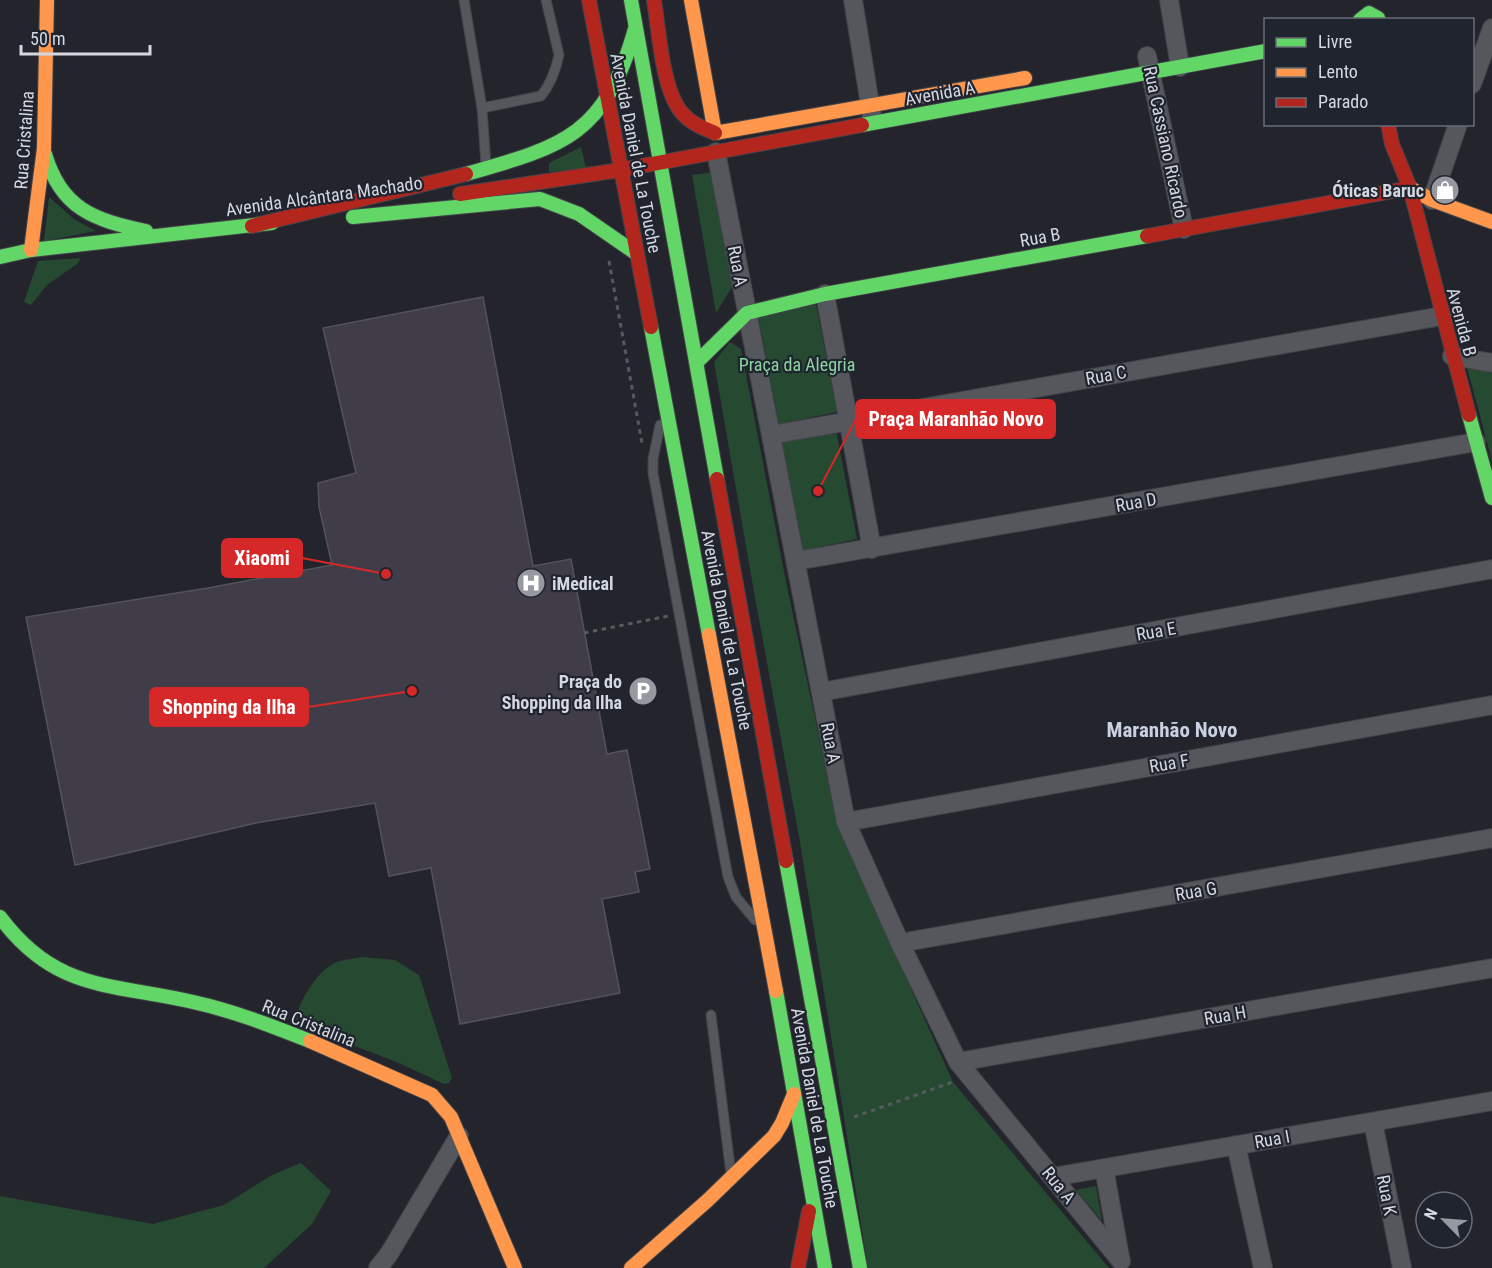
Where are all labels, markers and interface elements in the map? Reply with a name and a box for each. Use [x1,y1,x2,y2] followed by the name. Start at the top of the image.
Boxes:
[21,18,150,56] scale bar
[1264,18,1474,126] legend
[30,28,65,49] text: 50 m
[1318,31,1352,52] text: Livre
[606,51,666,255] street label: Avenida Daniel de La Touche
[1318,61,1358,82] text: Lento
[1140,64,1192,220] street label: Rua Cassiano Ricardo
[903,76,977,109] street label: Avenida A
[10,90,38,190] street label: Rua Cristalina
[1318,91,1368,112] text: Parado
[224,172,424,220] street label: Avenida Alcântara Machado
[1429,174,1461,206] shop icon: Óticas Baruc
[1332,180,1424,201] place label: Óticas Baruc
[1018,223,1062,251] street label: Rua B
[724,244,752,289] street label: Rua A
[1443,285,1481,359] street label: Avenida B
[739,354,855,375] park label: Praça da Alegria
[1084,361,1128,389] street label: Rua C
[856,400,1055,438] callout: Praça Maranhão Novo
[868,407,1044,431] text: Praça Maranhão Novo
[1114,488,1158,516] street label: Rua D
[697,528,757,732] street label: Avenida Daniel de La Touche
[222,539,302,577] callout: Xiaomi
[234,546,290,570] text: Xiaomi
[515,567,547,599] hospital icon: iMedical
[552,573,614,594] place label: iMedical
[1134,617,1178,645] street label: Rua E
[502,671,622,713] place label: Praça do Shopping da Ilha
[627,675,659,707] parking icon: Praça do Shopping da Ilha
[150,688,308,726] callout: Shopping da Ilha
[162,695,296,719] text: Shopping da Ilha
[1106,718,1238,742] district label: Maranhão Novo
[817,721,845,766] street label: Rua A
[1148,749,1191,777] street label: Rua F
[1174,877,1218,905] street label: Rua G
[259,995,359,1051] street label: Rua Cristalina
[1202,1001,1248,1029] street label: Rua H
[787,1006,843,1210] street label: Avenida Daniel de La Touche
[1253,1126,1291,1152] street label: Rua I
[1038,1162,1081,1208] street label: Rua A
[1373,1173,1401,1217] street label: Rua K
[1414,1190,1474,1250] north arrow
[1420,1205,1442,1222] text: N

